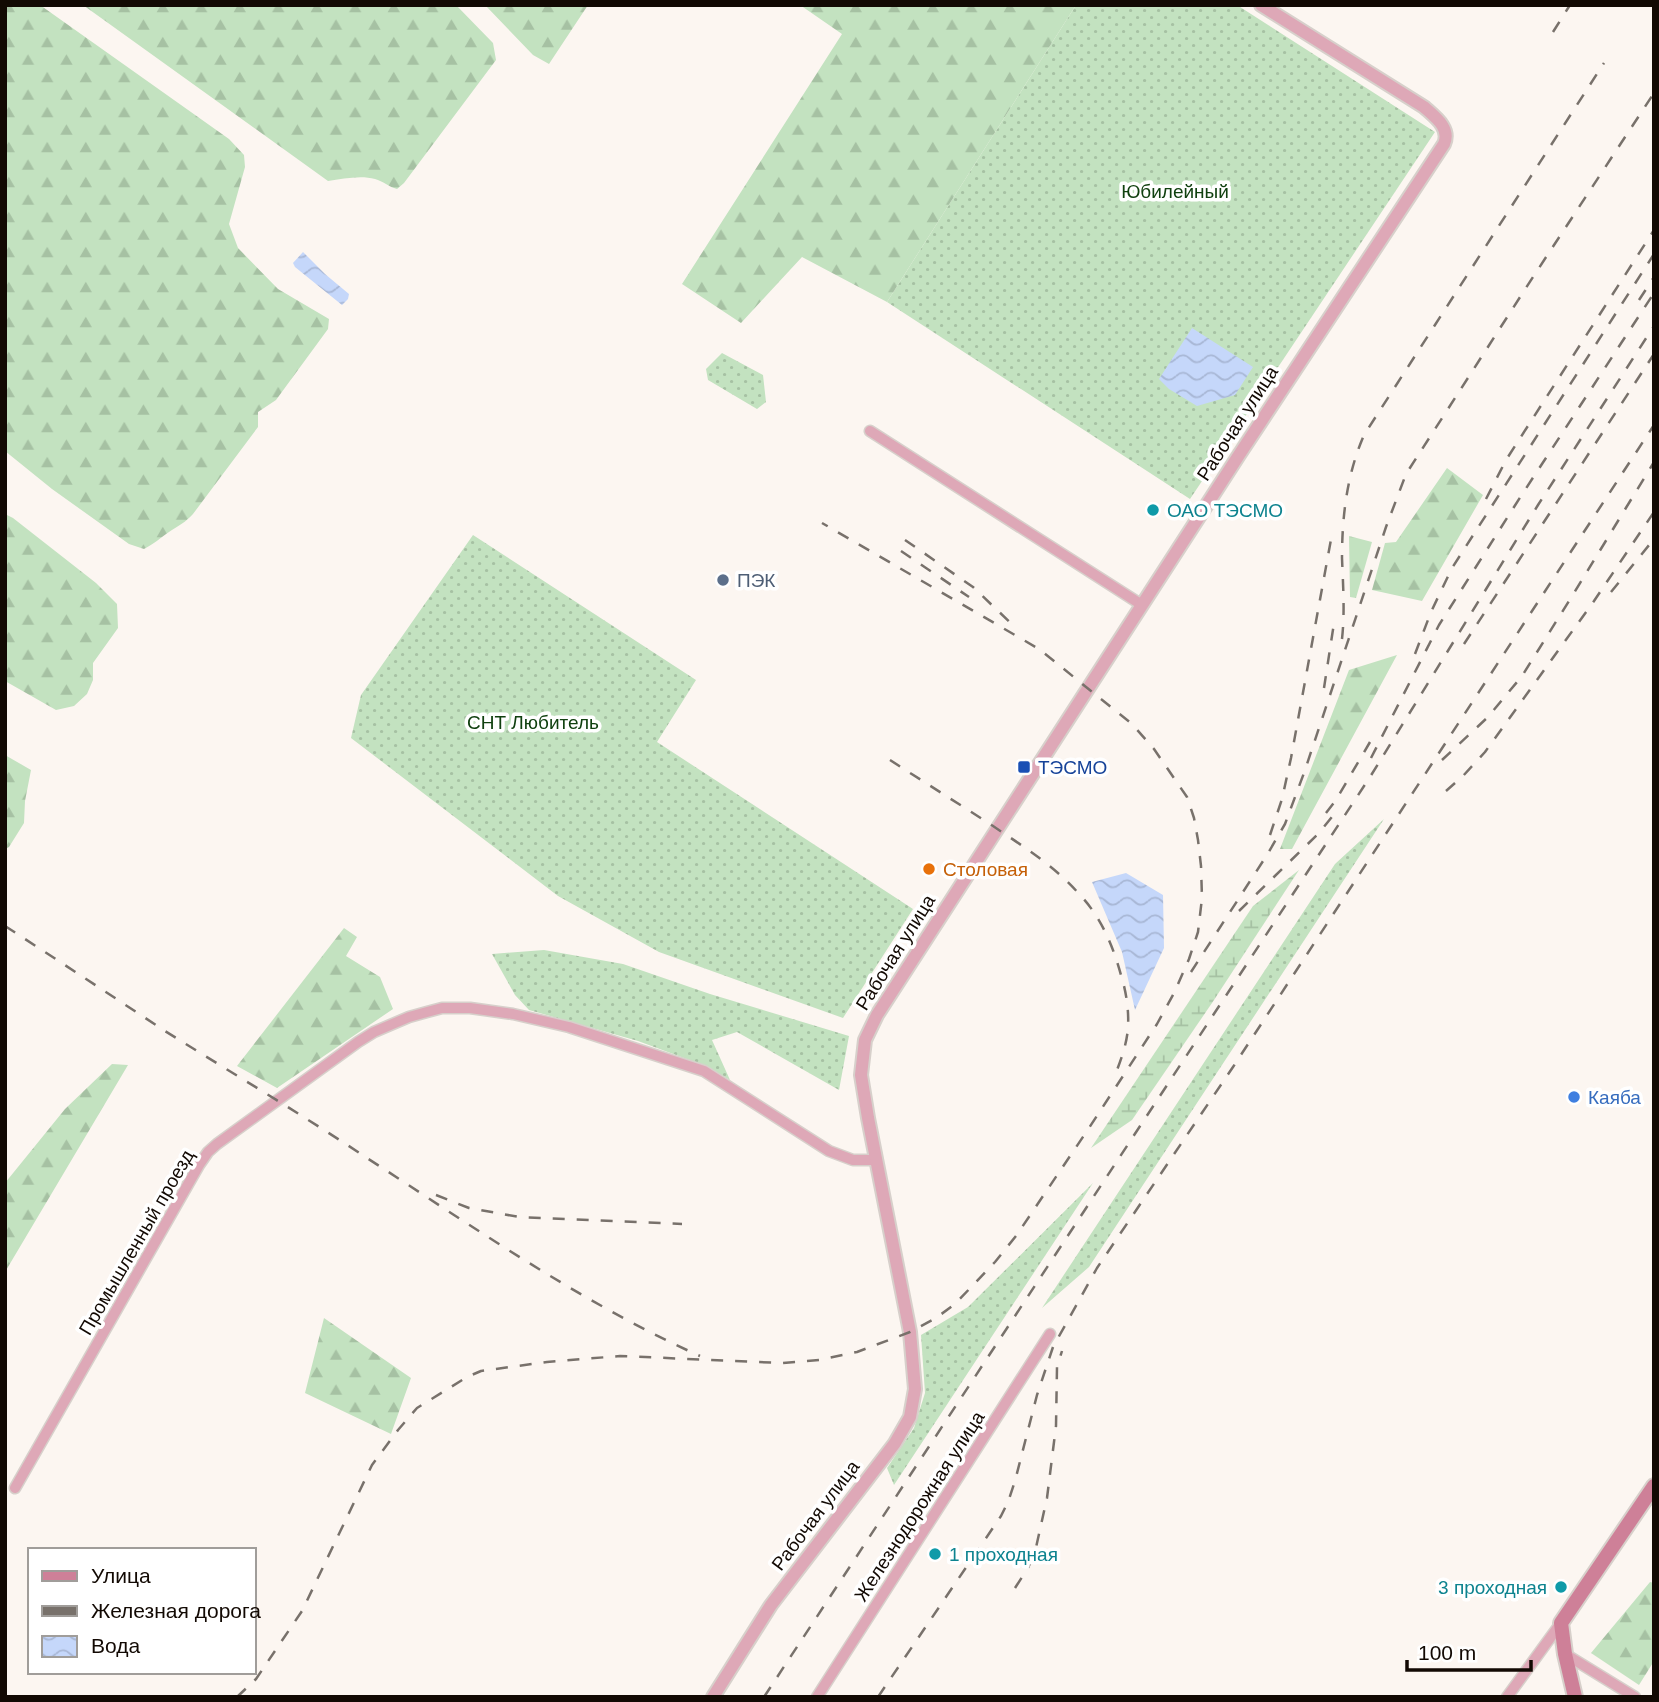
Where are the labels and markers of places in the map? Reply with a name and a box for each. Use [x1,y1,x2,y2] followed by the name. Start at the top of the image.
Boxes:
[1167,500,1283,521] place label: ОАО ТЭСМО
[1145,502,1161,518] marker: ОАО ТЭСМО
[737,570,775,591] place label: ПЭК
[715,572,731,588] marker: ПЭК
[1038,757,1107,778] place label: ТЭСМО
[1016,759,1032,775] marker: ТЭСМО
[943,859,1028,880] place label: Столовая
[921,861,937,877] marker: Столовая
[1588,1087,1641,1108] place label: Каяба
[1566,1089,1582,1105] marker: Каяба
[949,1544,1058,1565] place label: 1 проходная
[927,1546,943,1562] marker: 1 проходная
[1438,1577,1547,1598] place label: 3 проходная
[1553,1579,1569,1595] marker: 3 проходная

